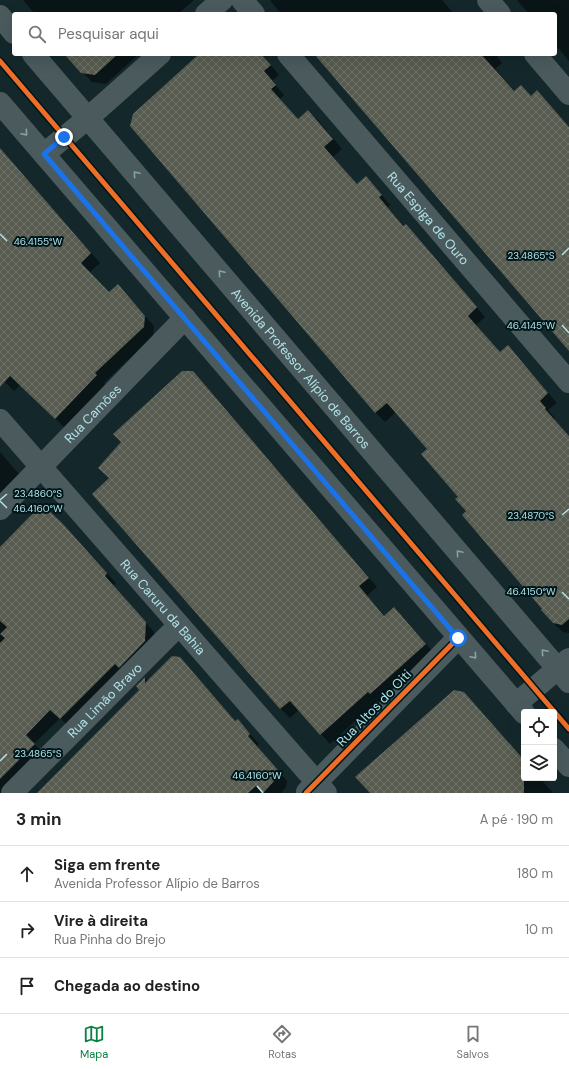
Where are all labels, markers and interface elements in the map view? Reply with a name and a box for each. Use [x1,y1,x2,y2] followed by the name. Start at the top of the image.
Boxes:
[12,12,557,56] search box
[26,23,48,45] icon: search
[58,24,159,44] text: Pesquisar aqui
[21,128,28,135] one-way arrow
[55,128,73,146] route end
[384,168,473,268] street label: Rua Espiga de Ouro
[134,172,141,179] one-way arrow
[14,235,63,248] text: 46.4155°W
[507,249,555,262] text: 23.4865°S
[218,270,225,278] one-way arrow
[228,284,375,452] street label: Avenida Professor Alípio de Barros
[507,319,556,332] text: 46.4145°W
[60,380,125,446] street label: Rua Camões
[14,487,62,500] text: 23.4860°S
[13,502,63,515] text: 46.4160°W
[508,509,555,522] text: 23.4870°S
[457,550,464,558] one-way arrow
[117,555,210,658] street label: Rua Caruru da Bahia
[506,585,556,598] text: 46.4150°W
[449,629,467,647] route start
[541,649,548,657] one-way arrow
[470,652,477,659] one-way arrow
[63,659,146,741] street label: Rua Limão Bravo
[333,666,415,750] street label: Rua Altos do Oiti
[521,709,557,781] map controls
[521,709,557,745] button: locate
[521,745,557,781] button: layers
[14,747,62,760] text: 23.4865°S
[232,769,282,782] text: 46.4160°W
[16,808,61,830] text: 3 min
[480,811,553,828] text: A pé · 190 m
[54,855,160,875] text: Siga em frente
[16,863,38,885] icon: ahead
[517,865,553,882] text: 180 m
[54,875,260,892] text: Avenida Professor Alípio de Barros
[54,911,148,931] text: Vire à direita
[16,919,38,941] icon: right
[525,921,553,938] text: 10 m
[54,931,166,948] text: Rua Pinha do Brejo
[16,975,38,997] icon: arrive
[54,976,200,996] text: Chegada ao destino
[80,1023,108,1061] tab: Mapa
[268,1023,297,1061] tab: Rotas
[457,1023,489,1061] tab: Salvos

